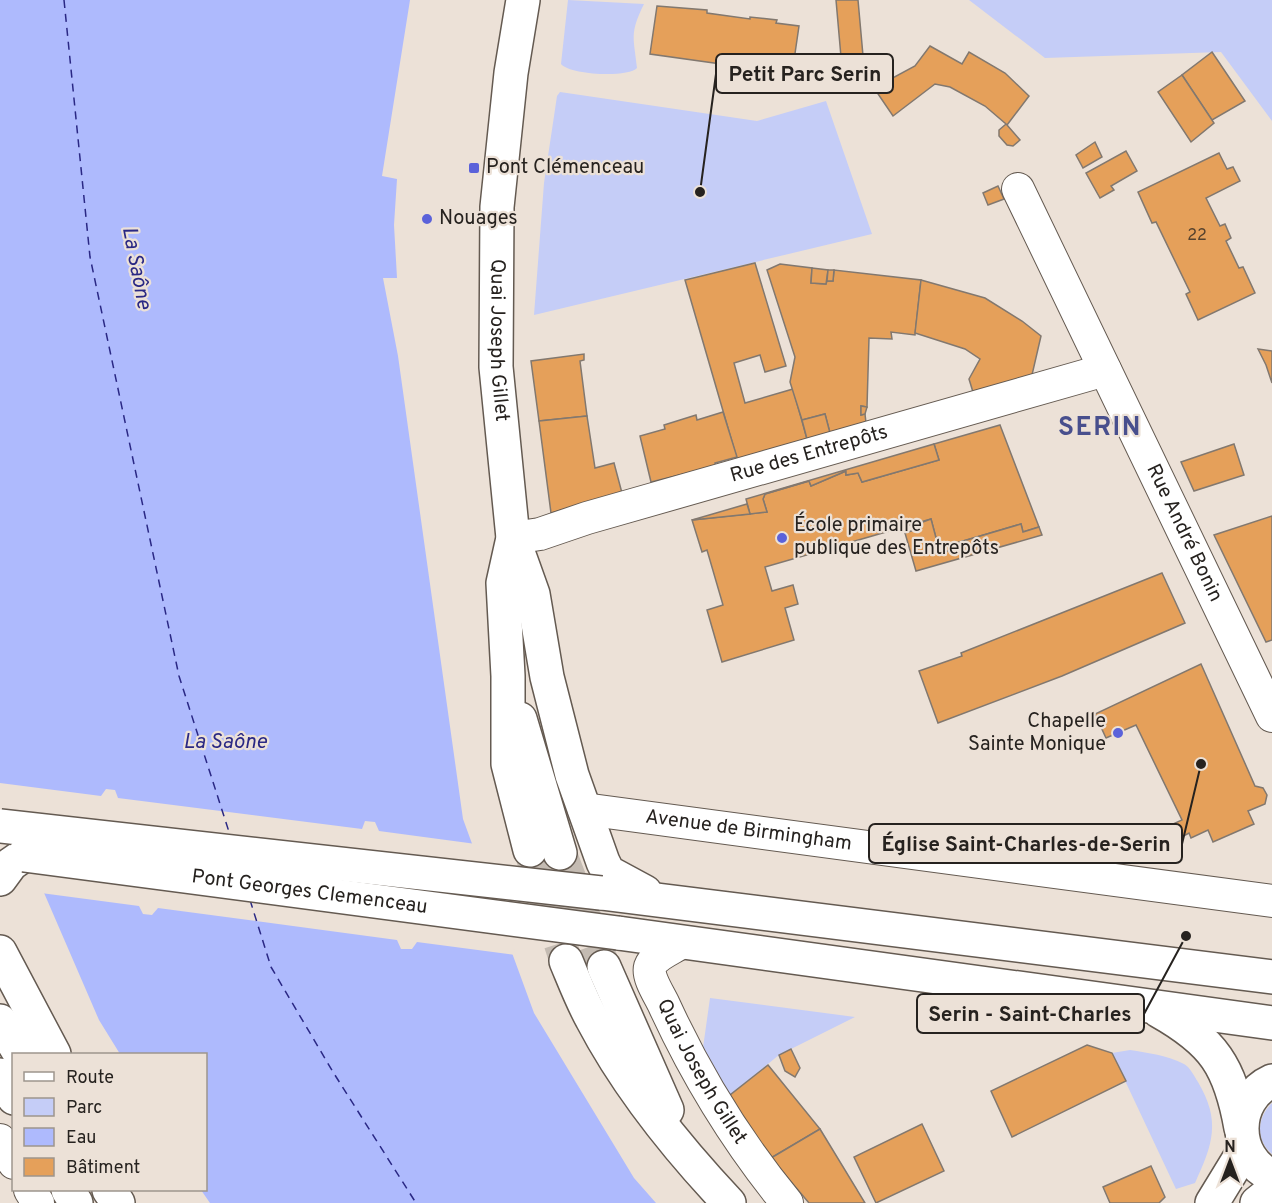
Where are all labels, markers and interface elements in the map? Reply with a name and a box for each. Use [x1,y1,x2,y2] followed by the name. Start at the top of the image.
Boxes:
[716,54,893,93] callout: Petit Parc Serin
[729,62,881,89] text: Petit Parc Serin
[486,155,644,181] place label: Pont Clémenceau
[467,161,481,175] marker: Pont Clémenceau
[439,206,518,232] place label: Nouages
[420,212,434,226] marker: Nouages
[115,224,157,313] water label: La Saône
[1187,226,1207,246] house number: 22
[483,259,514,423] street label: Quai Joseph Gillet
[1058,412,1142,445] district label: SERIN
[727,420,891,489] street label: Rue des Entrepôts
[1140,460,1228,606] street label: Rue André Bonin
[794,511,999,562] place label: École primaire publique des Entrepôts
[775,531,789,545] marker: École primaire publique des Entrepôts
[968,709,1106,758] place label: Chapelle Sainte Monique
[1111,726,1125,740] marker: Chapelle Sainte Monique
[183,729,268,756] water label: La Saône
[644,804,853,858] street label: Avenue de Birmingham
[869,824,1182,863] callout: Église Saint-Charles-de-Serin
[881,831,1171,859] text: Église Saint-Charles-de-Serin
[190,864,429,921] street label: Pont Georges Clemenceau
[917,994,1144,1033] callout: Serin - Saint-Charles
[650,995,752,1150] street label: Quai Joseph Gillet
[928,1002,1132,1029] text: Serin - Saint-Charles
[12,1053,207,1191] legend
[66,1067,114,1090] text: Route
[66,1097,102,1120] text: Parc
[66,1127,96,1150] text: Eau
[1200,1131,1260,1191] north arrow
[1224,1138,1236,1158] text: N
[66,1157,140,1180] text: Bâtiment

